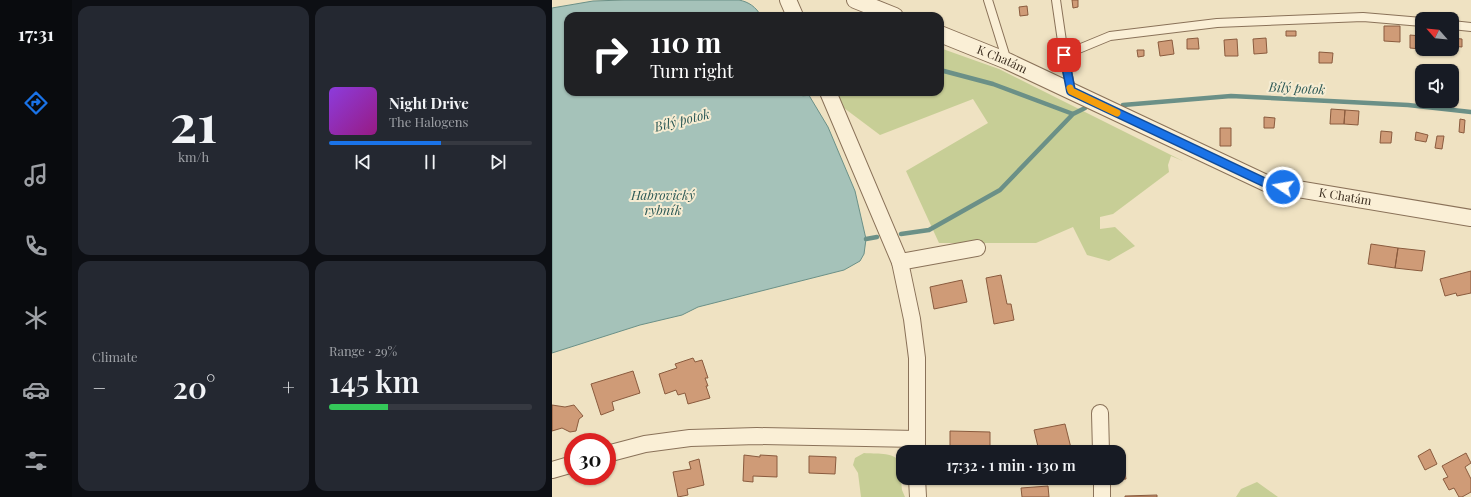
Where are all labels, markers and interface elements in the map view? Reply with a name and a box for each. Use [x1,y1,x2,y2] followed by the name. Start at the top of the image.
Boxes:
[1415,12,1459,56] north arrow
[1415,12,1459,108] map controls
[18,22,54,46] text: 17:31
[650,23,721,60] text: 110 m
[584,28,636,80] icon: right
[1047,38,1081,72] pin
[975,41,1030,77] street label: K Chatám
[1053,44,1075,66] icon: arrive
[650,59,733,83] text: Turn right
[1415,64,1459,108] button: sound
[1267,77,1326,97] water label: Bílý potok
[170,87,217,156] text: 21
[22,89,50,117] icon: directions
[389,93,469,113] text: Night Drive
[651,104,712,135] water label: Bílý potok
[389,113,468,130] text: The Halogens
[178,148,209,165] text: km/h
[352,151,374,173] icon: previous
[419,151,441,173] icon: pause
[487,151,509,173] icon: next
[22,161,50,189] icon: music
[1262,166,1304,208] position arrow
[1318,184,1373,208] street label: K Chatám
[630,186,696,218] water label: Habrovický rybník
[22,232,50,260] icon: phone
[22,304,50,332] icon: climate
[329,342,397,359] text: Range · 29%
[92,348,138,365] text: Climate
[329,361,420,401] text: 145 km
[173,367,215,407] text: 20°
[92,372,106,402] text: −
[282,372,295,402] text: +
[22,376,50,404] icon: car
[564,433,616,485] speed limit sign: 30
[22,447,50,475] icon: filters
[946,455,1076,475] text: 17:32 · 1 min · 130 m

